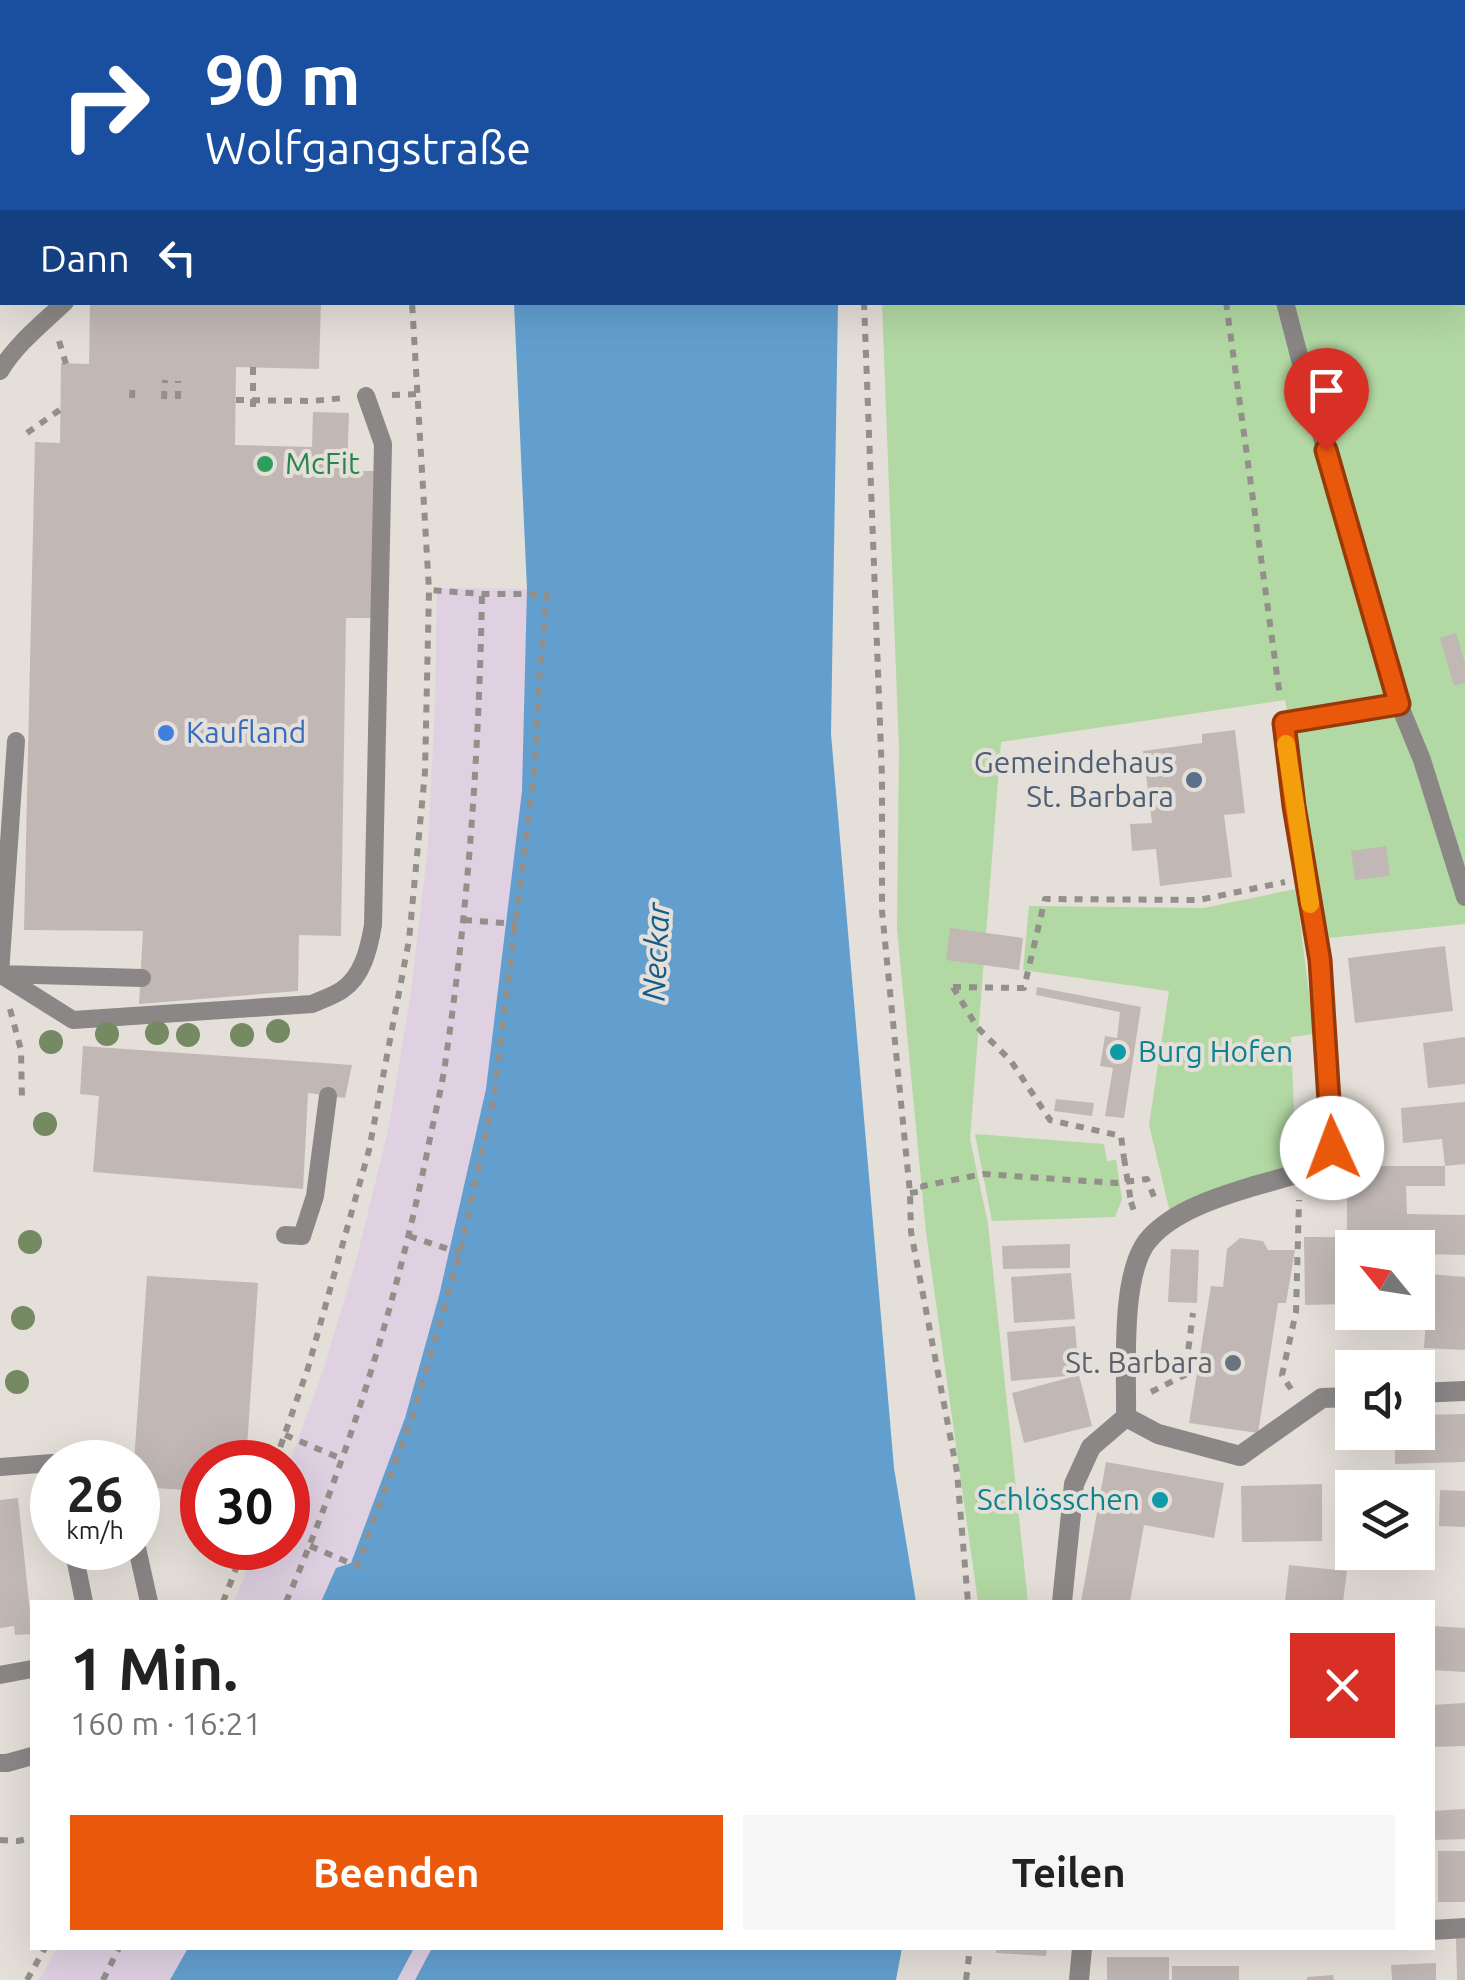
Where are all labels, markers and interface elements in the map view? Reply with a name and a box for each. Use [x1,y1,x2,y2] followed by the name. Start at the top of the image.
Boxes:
[40,40,170,170] icon: right
[205,40,361,118] text: 90 m
[205,122,531,173] text: Wolfgangstraße
[150,230,205,285] icon: left
[40,237,130,279] text: Dann
[1284,348,1369,451] pin
[1299,363,1354,418] icon: arrive
[285,446,360,480] place label: McFit
[254,453,276,475] marker: McFit
[186,715,306,749] place label: Kaufland
[155,722,177,744] marker: Kaufland
[974,745,1174,813] place label: Gemeindehaus St. Barbara
[1183,769,1205,791] marker: Gemeindehaus St. Barbara
[634,901,676,1002] water label: Neckar
[1138,1034,1293,1068] place label: Burg Hofen
[1107,1041,1129,1063] marker: Burg Hofen
[1280,1096,1384,1200] position arrow
[1335,1230,1435,1330] north arrow
[1335,1230,1435,1570] map controls
[1065,1345,1213,1379] place label: St. Barbara
[1335,1350,1435,1450] button: sound
[1222,1352,1244,1374] marker: St. Barbara
[180,1440,310,1570] speed limit sign: 30
[67,1465,123,1521] text: 26
[1335,1470,1435,1570] button: layers
[977,1482,1140,1516] place label: Schlösschen
[1149,1489,1171,1511] marker: Schlösschen
[66,1516,124,1544] text: km/h
[1290,1633,1395,1738] button: close
[70,1634,238,1701] text: 1 Min.
[70,1705,262,1741] text: 160 m · 16:21
[70,1815,723,1930] button: Beenden
[743,1815,1395,1930] button: Teilen

